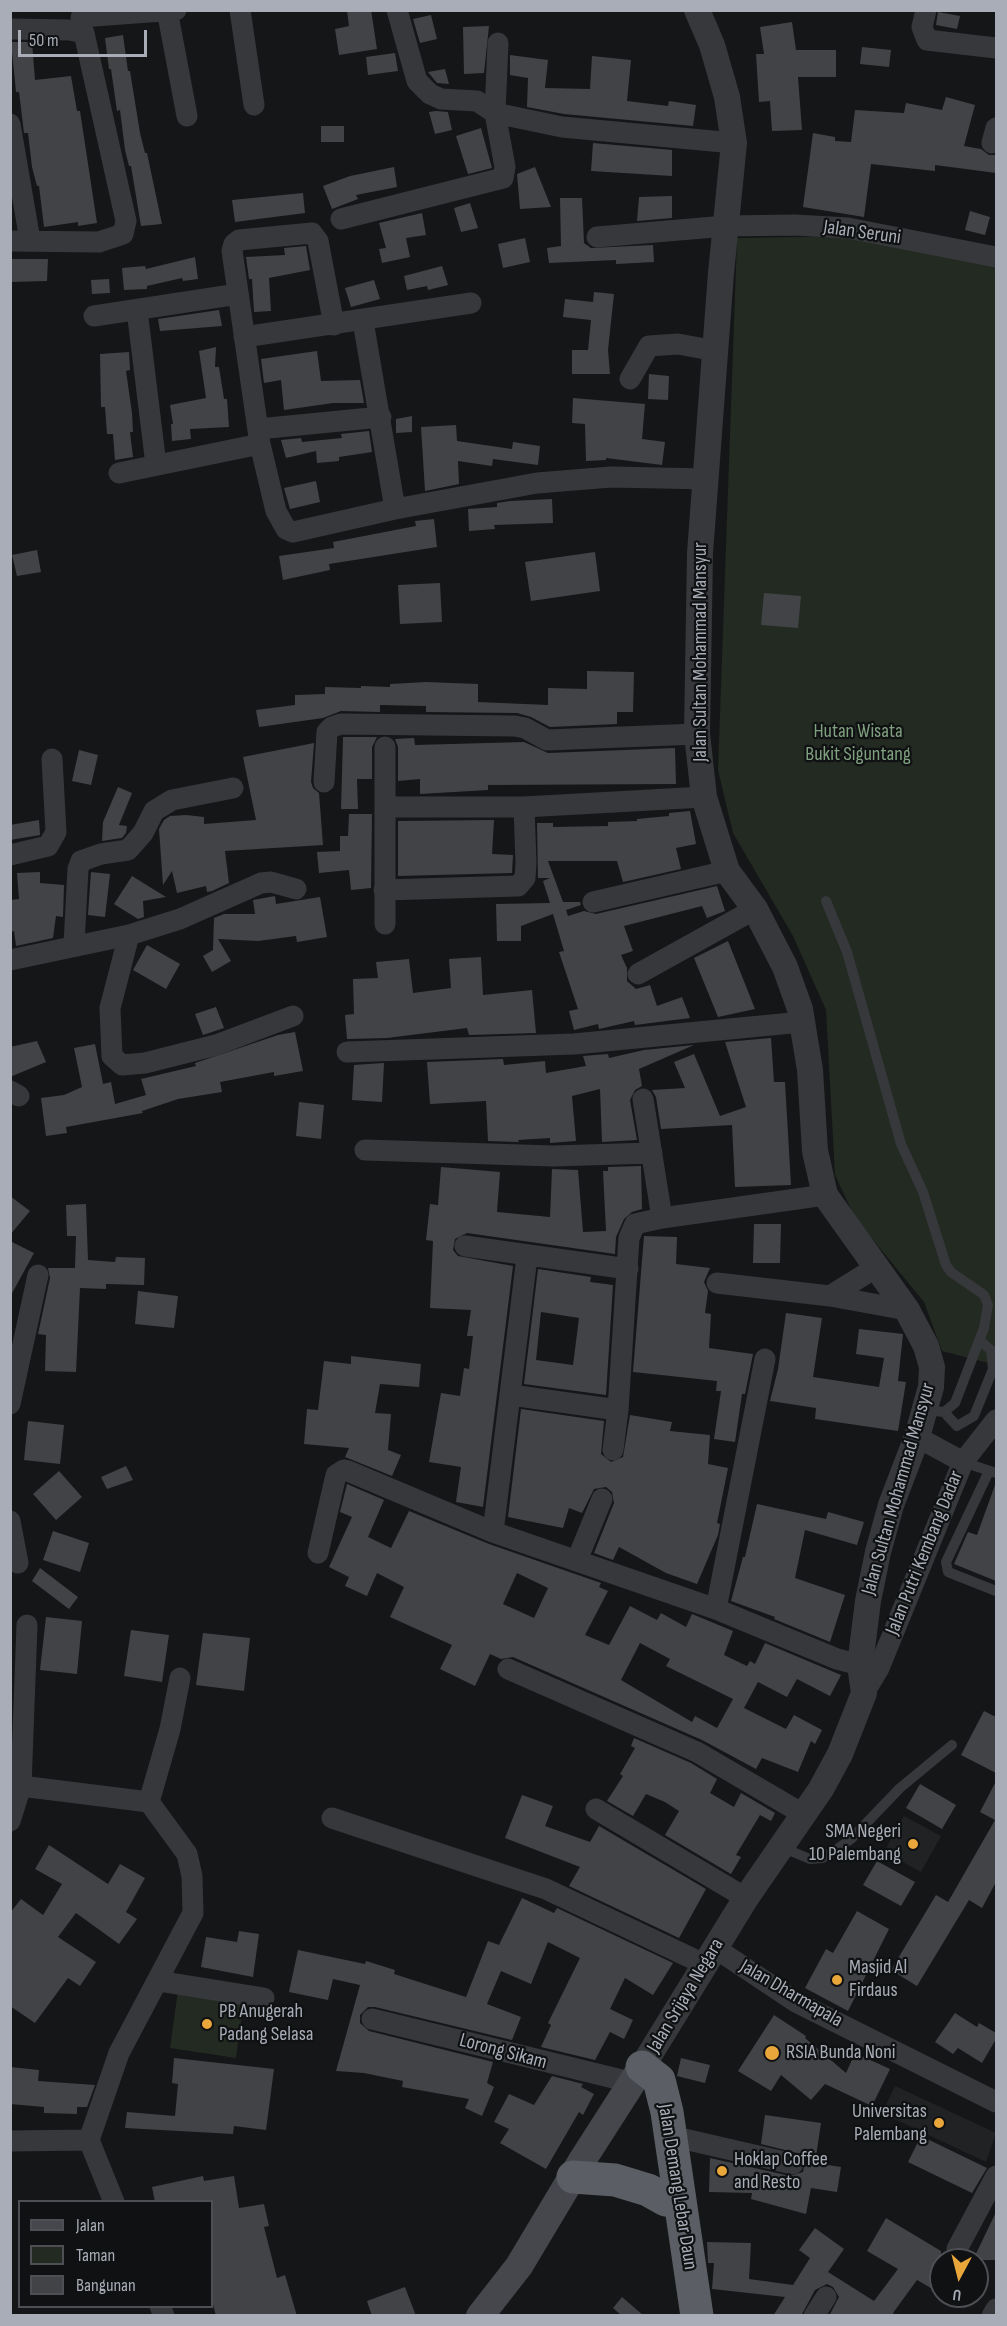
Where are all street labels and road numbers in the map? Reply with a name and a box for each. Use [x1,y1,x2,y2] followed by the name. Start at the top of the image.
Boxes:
[822,216,902,250] street label: Jalan Seruni
[689,542,713,762] street label: Jalan Sultan Mohammad Mansyur
[857,1380,941,1598] street label: Jalan Sultan Mohammad Mansyur
[881,1467,969,1639] street label: Jalan Putri Kembang Dadar
[642,1934,730,2058] street label: Jalan Srijaya Negara
[735,1955,847,2033] street label: Jalan Dharmapala
[457,2029,549,2075] street label: Lorong Sikam
[652,2102,702,2272] street label: Jalan Demang Lebar Daun

